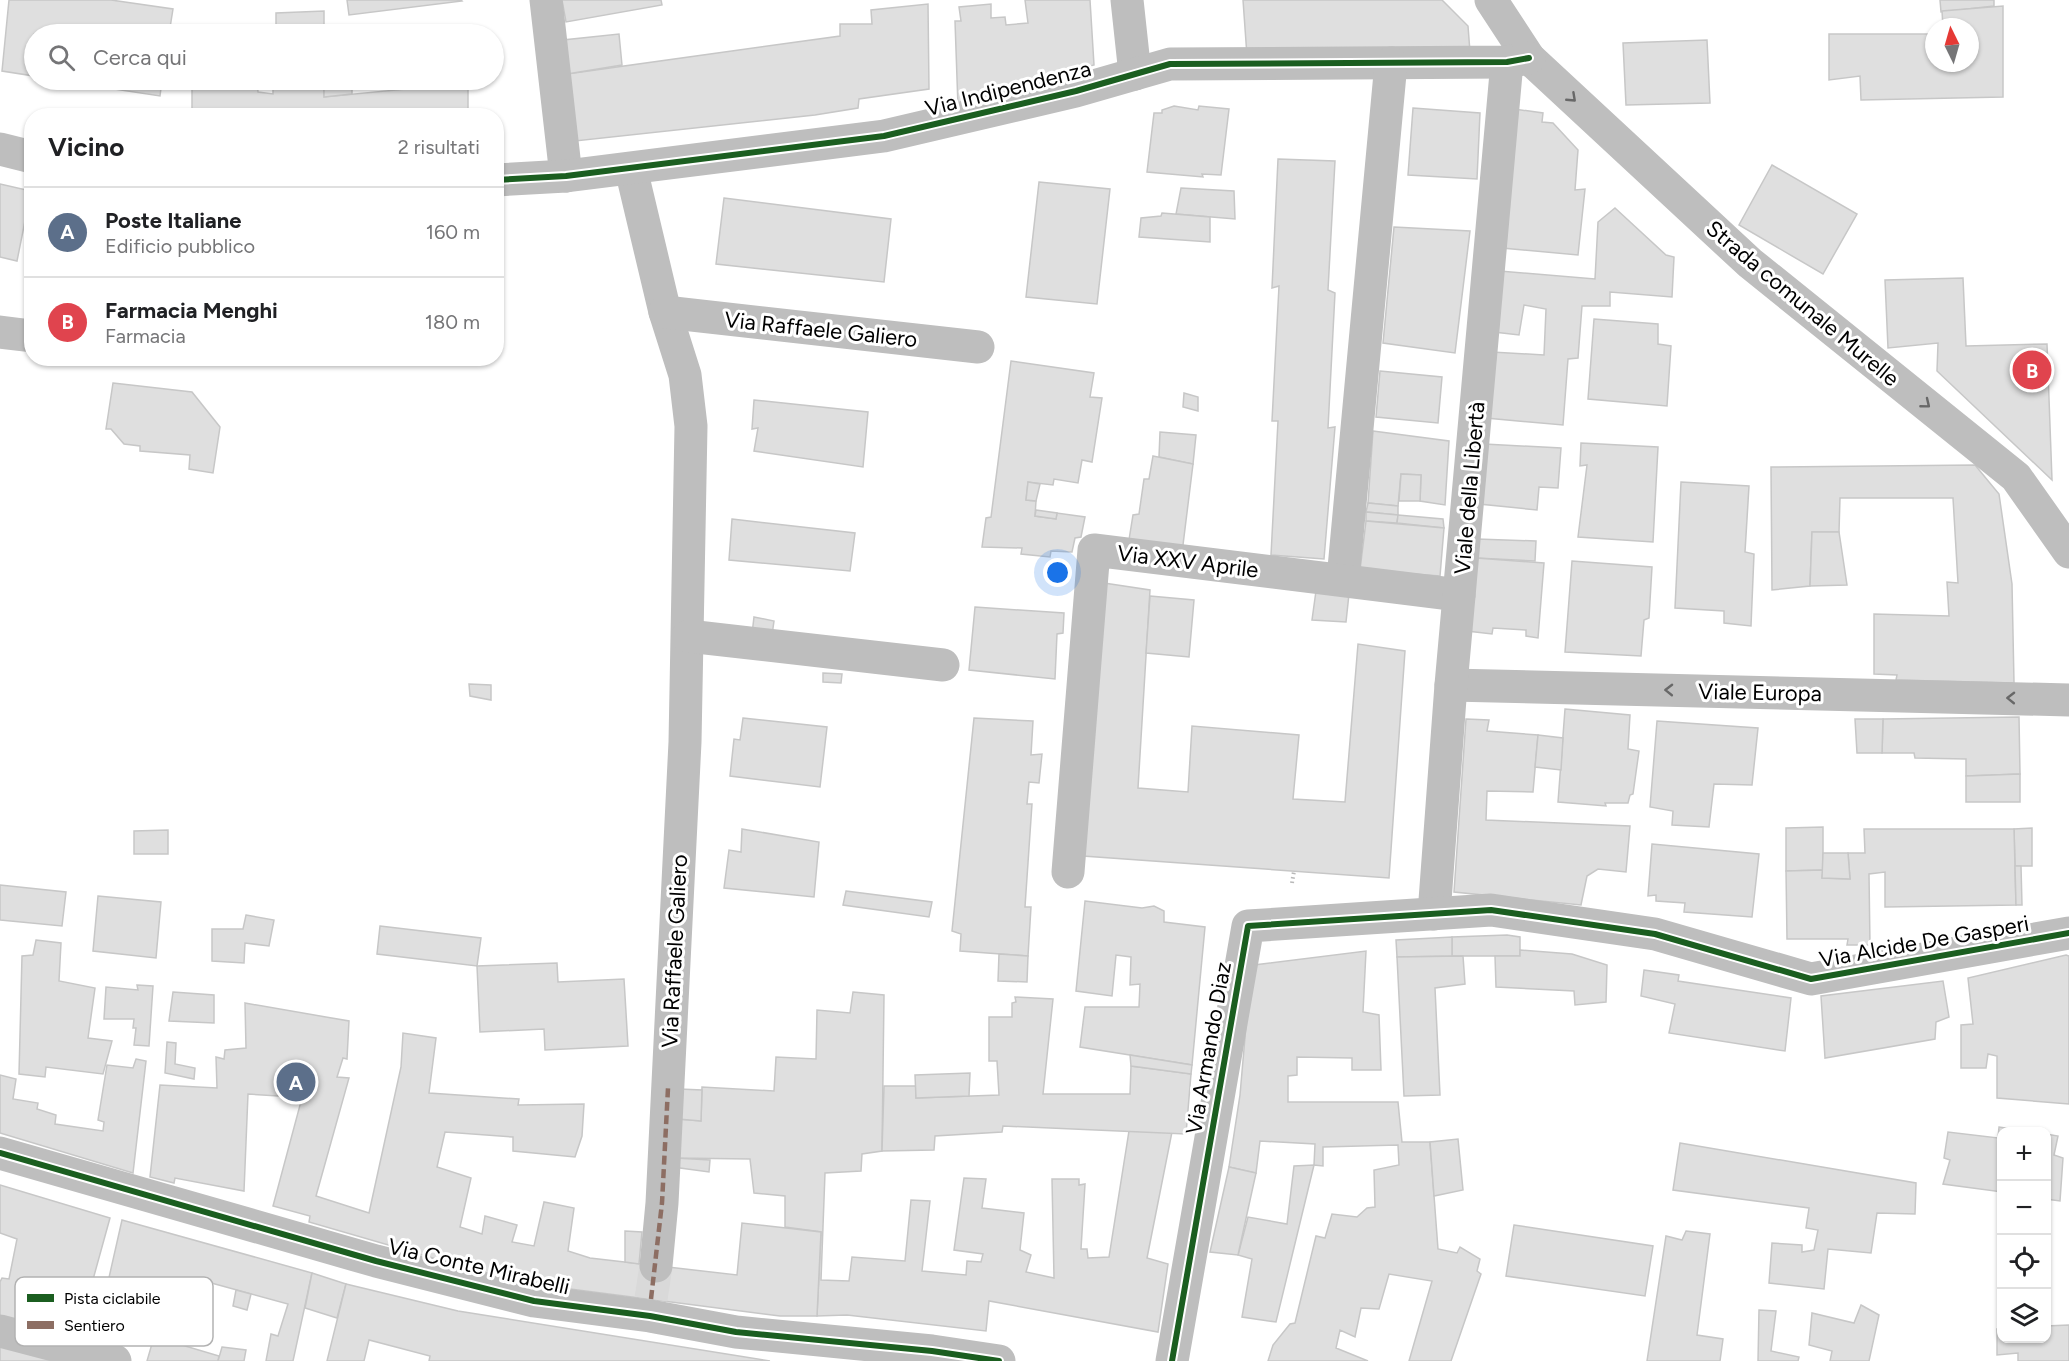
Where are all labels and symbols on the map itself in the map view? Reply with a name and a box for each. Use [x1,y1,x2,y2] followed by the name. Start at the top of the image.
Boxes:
[1925,18,1979,72] north arrow
[923,55,1094,122] street label: Via Indipendenza
[1565,91,1576,102] one-way arrow
[1701,215,1905,392] street label: Strada comunale Murelle
[723,306,919,353] street label: Via Raffaele Galiero
[2012,348,2052,392] pin: B
[1919,397,1930,408] one-way arrow
[1448,400,1491,576] street label: Viale della Libertà
[1116,539,1260,584] street label: Via XXV Aprile
[1043,558,1072,587] your location
[1698,678,1822,707] street label: Viale Europa
[1664,684,1673,696] one-way arrow
[2006,692,2015,704] one-way arrow
[656,854,693,1048] street label: Via Raffaele Galiero
[1817,910,2031,973] street label: Via Alcide De Gasperi
[1180,960,1237,1137] street label: Via Armando Diaz
[276,1060,316,1104] pin: A
[385,1232,572,1301] street label: Via Conte Mirabelli
[15,1277,213,1346] legend
[64,1289,161,1308] text: Pista ciclabile
[64,1316,125,1335] text: Sentiero

